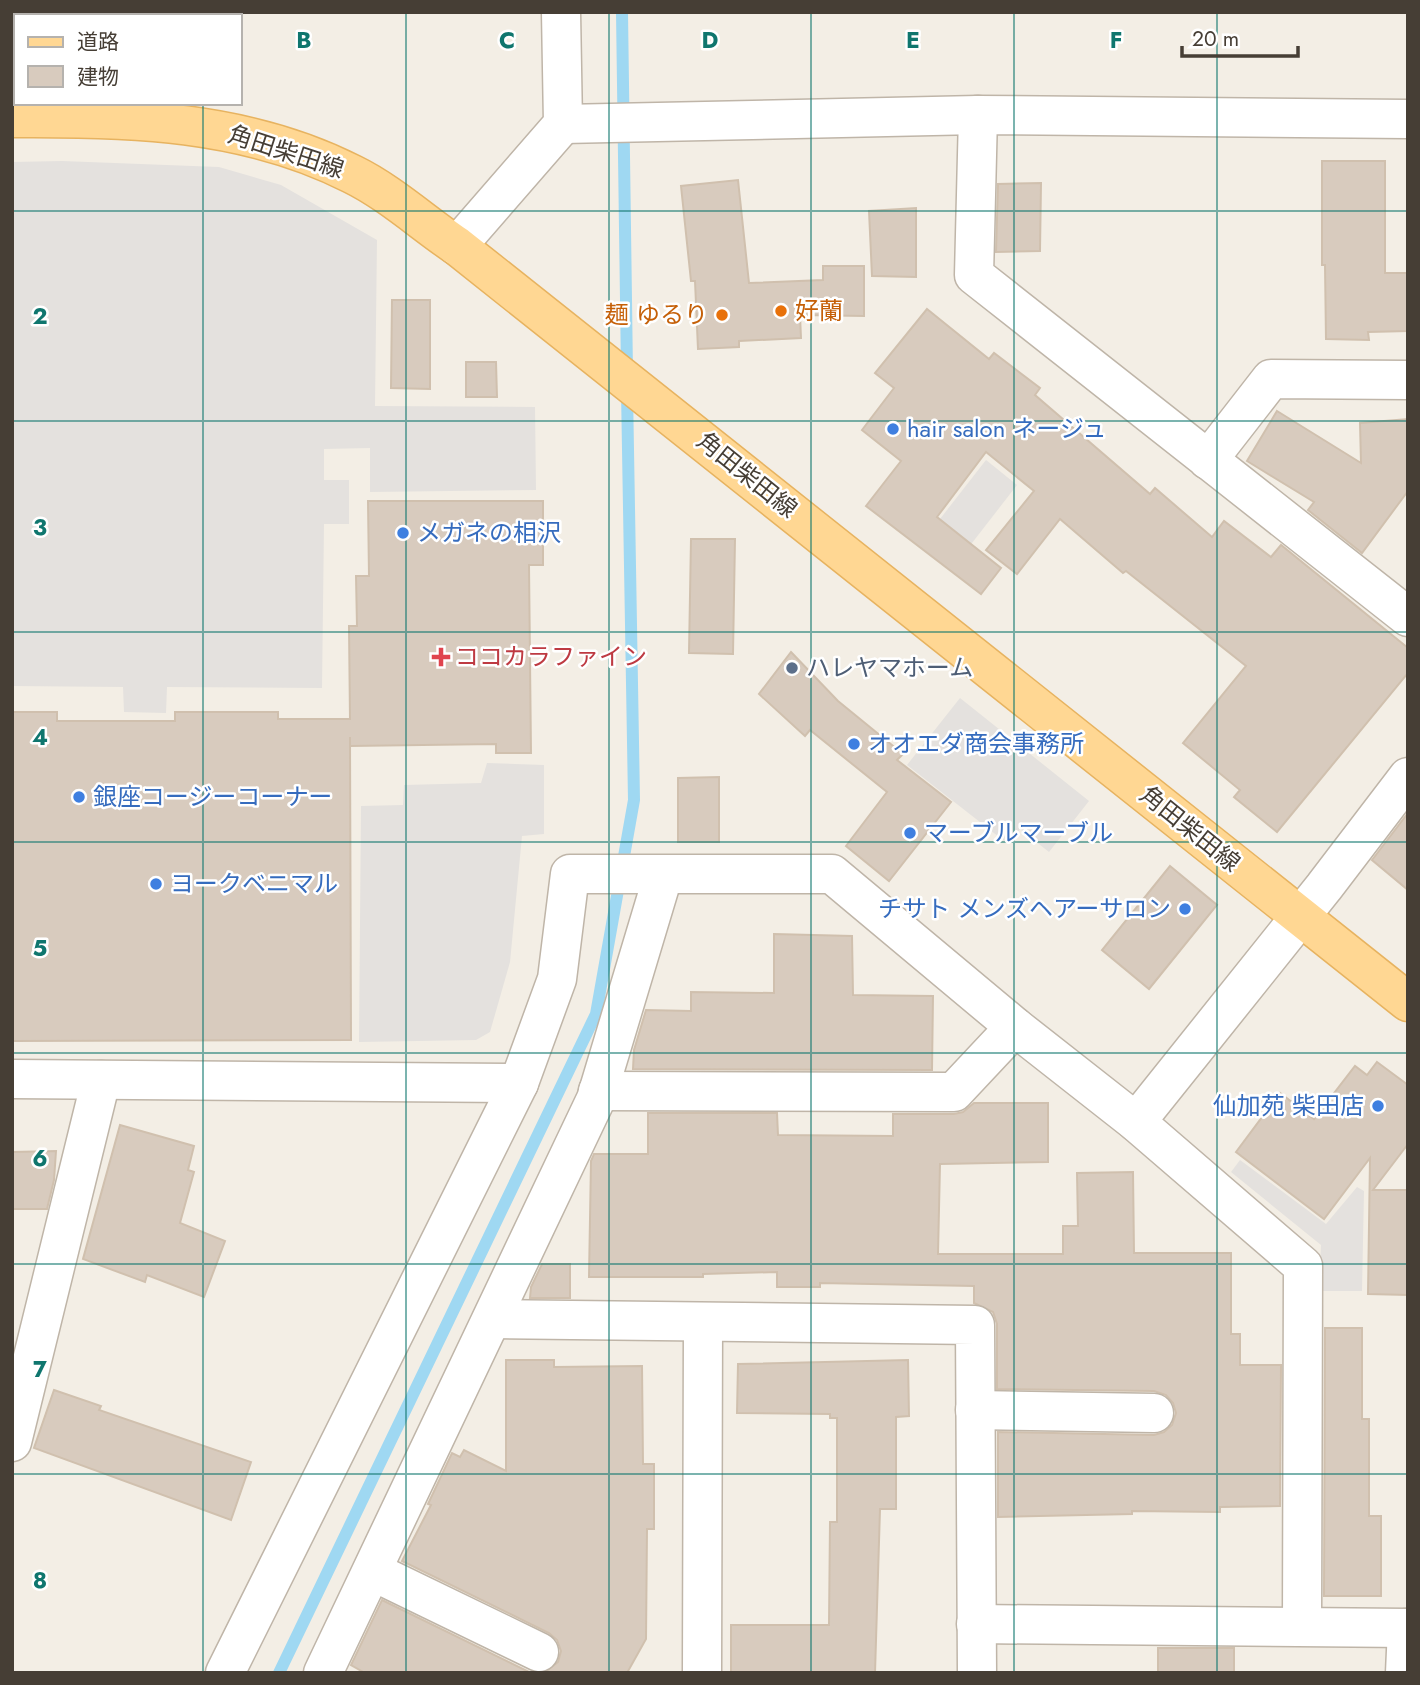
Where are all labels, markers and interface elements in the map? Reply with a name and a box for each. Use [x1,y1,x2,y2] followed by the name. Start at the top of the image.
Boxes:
[14,14,242,105] legend
[1182,14,1298,58] scale bar
[296,23,312,57] text: B
[499,23,515,57] text: C
[702,23,719,57] text: D
[906,23,920,57] text: E
[1110,23,1122,57] text: F
[1192,24,1239,54] text: 20 m
[77,27,119,57] text: 道路
[77,62,119,92] text: 建物
[224,116,349,187] street label: 角田柴田線
[795,293,843,328] place label: 好蘭
[605,297,708,332] place label: 麺 ゆるり
[32,299,48,333] text: 2
[773,303,789,319] marker: 好蘭
[714,307,730,323] marker: 麺 ゆるり
[907,411,1106,446] place label: hair salon ネージュ
[885,421,901,437] marker: hair salon ネージュ
[690,423,805,526] street label: 角田柴田線
[33,510,47,544] text: 3
[417,515,561,550] place label: メガネの相沢
[395,525,411,541] marker: メガネの相沢
[455,639,647,674] place label: ココカラファイン
[433,649,449,665] marker: ココカラファイン
[806,650,973,685] place label: ハレヤマホーム
[784,660,800,676] marker: ハレヤマホーム
[32,720,48,754] text: 4
[868,726,1084,761] place label: オオエダ商会事務所
[846,736,862,752] marker: オオエダ商会事務所
[1133,777,1248,880] street label: 角田柴田線
[93,779,333,814] place label: 銀座コージーコーナー
[71,789,87,805] marker: 銀座コージーコーナー
[924,815,1113,850] place label: マーブルマーブル
[902,825,918,841] marker: マーブルマーブル
[170,866,338,901] place label: ヨークベニマル
[148,876,164,892] marker: ヨークベニマル
[878,891,1171,926] place label: チサト メンズヘアーサロン
[1177,901,1193,917] marker: チサト メンズヘアーサロン
[33,931,47,965] text: 5
[1213,1088,1364,1123] place label: 仙加苑 柴田店
[1370,1098,1386,1114] marker: 仙加苑 柴田店
[32,1141,48,1175] text: 6
[33,1352,47,1386] text: 7
[33,1563,47,1597] text: 8

